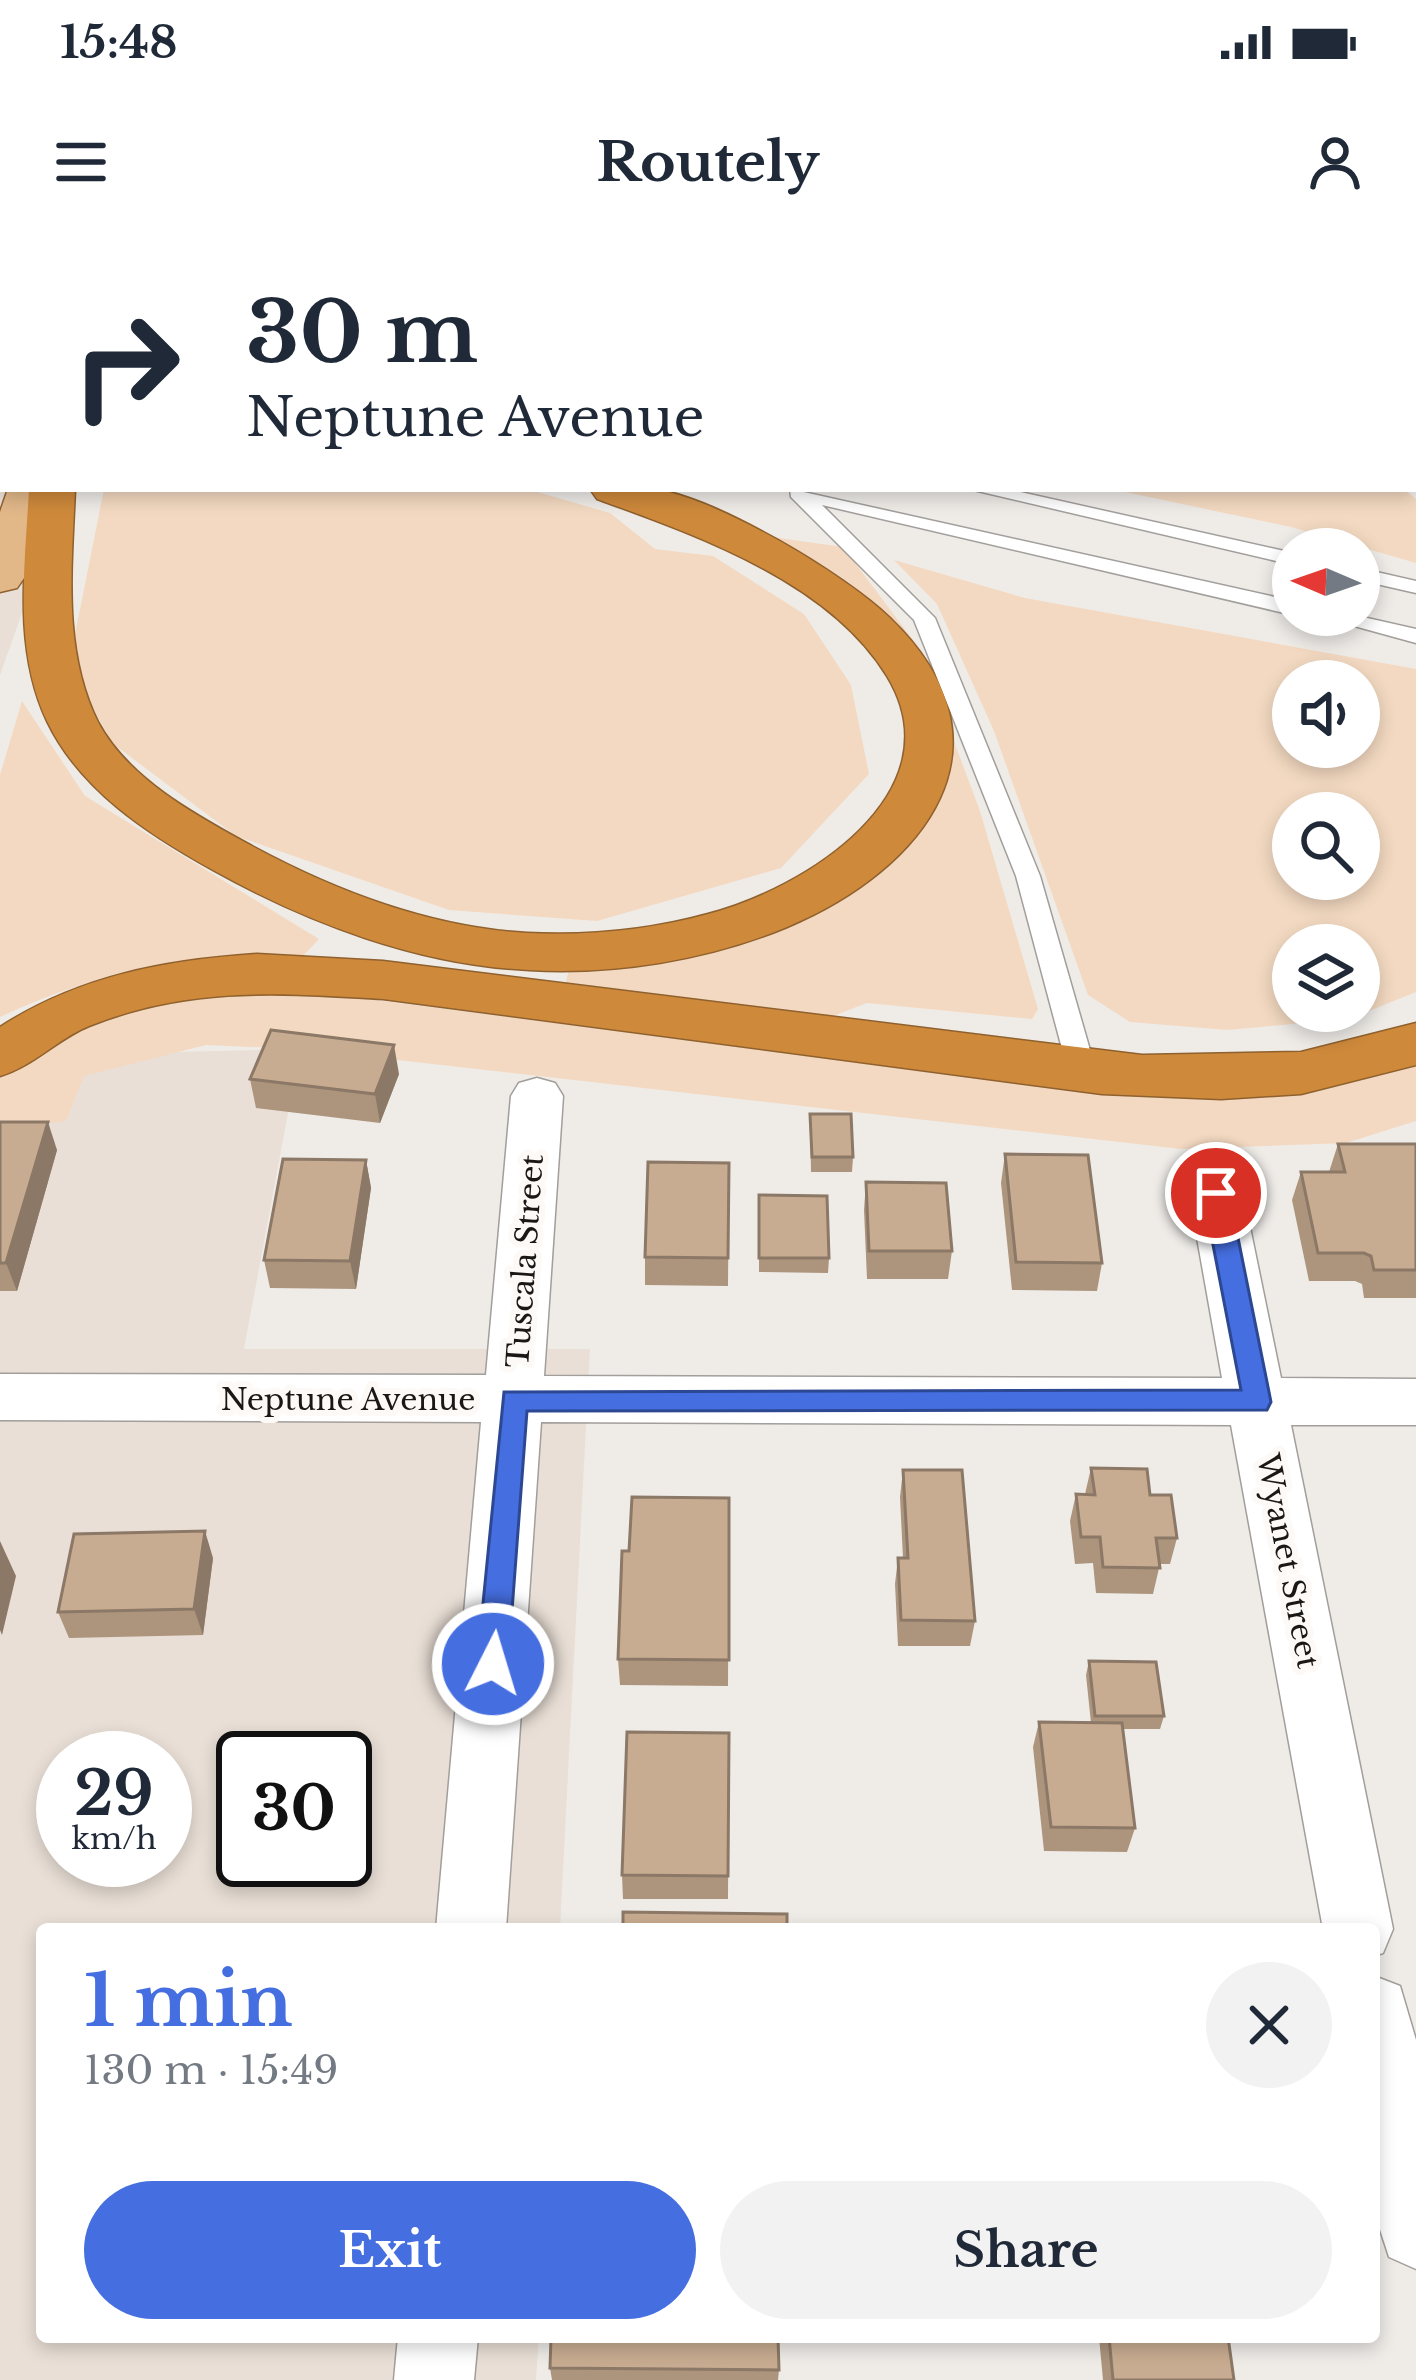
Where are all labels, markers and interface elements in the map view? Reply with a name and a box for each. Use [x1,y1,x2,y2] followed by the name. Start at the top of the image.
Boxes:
[60,14,178,70] text: 15:48
[48,129,114,195] icon: menu
[597,129,819,196] text: Routely
[1302,129,1368,195] icon: person
[246,281,478,385] text: 30 m
[48,288,204,444] icon: right
[246,384,704,451] text: Neptune Avenue
[1272,528,1380,636] north arrow
[1272,528,1380,1032] map controls
[1272,660,1380,768] button: sound
[1272,792,1380,900] button: search
[1272,924,1380,1032] button: layers
[1165,1142,1267,1244] pin
[499,1152,551,1369] street label: Tuscala Street
[1183,1160,1249,1226] icon: arrive
[221,1381,475,1418] street label: Neptune Avenue
[1249,1450,1327,1672] street label: Wyanet Street
[430,1601,556,1727] position arrow
[216,1731,372,1887] speed limit sign: 30
[74,1757,154,1831] text: 29
[71,1820,157,1857] text: km/h
[84,1956,293,2045] text: 1 min
[1206,1962,1332,2088] button: close
[84,2046,338,2095] text: 130 m · 15:49
[84,2181,696,2319] button: Exit
[720,2181,1332,2319] button: Share

